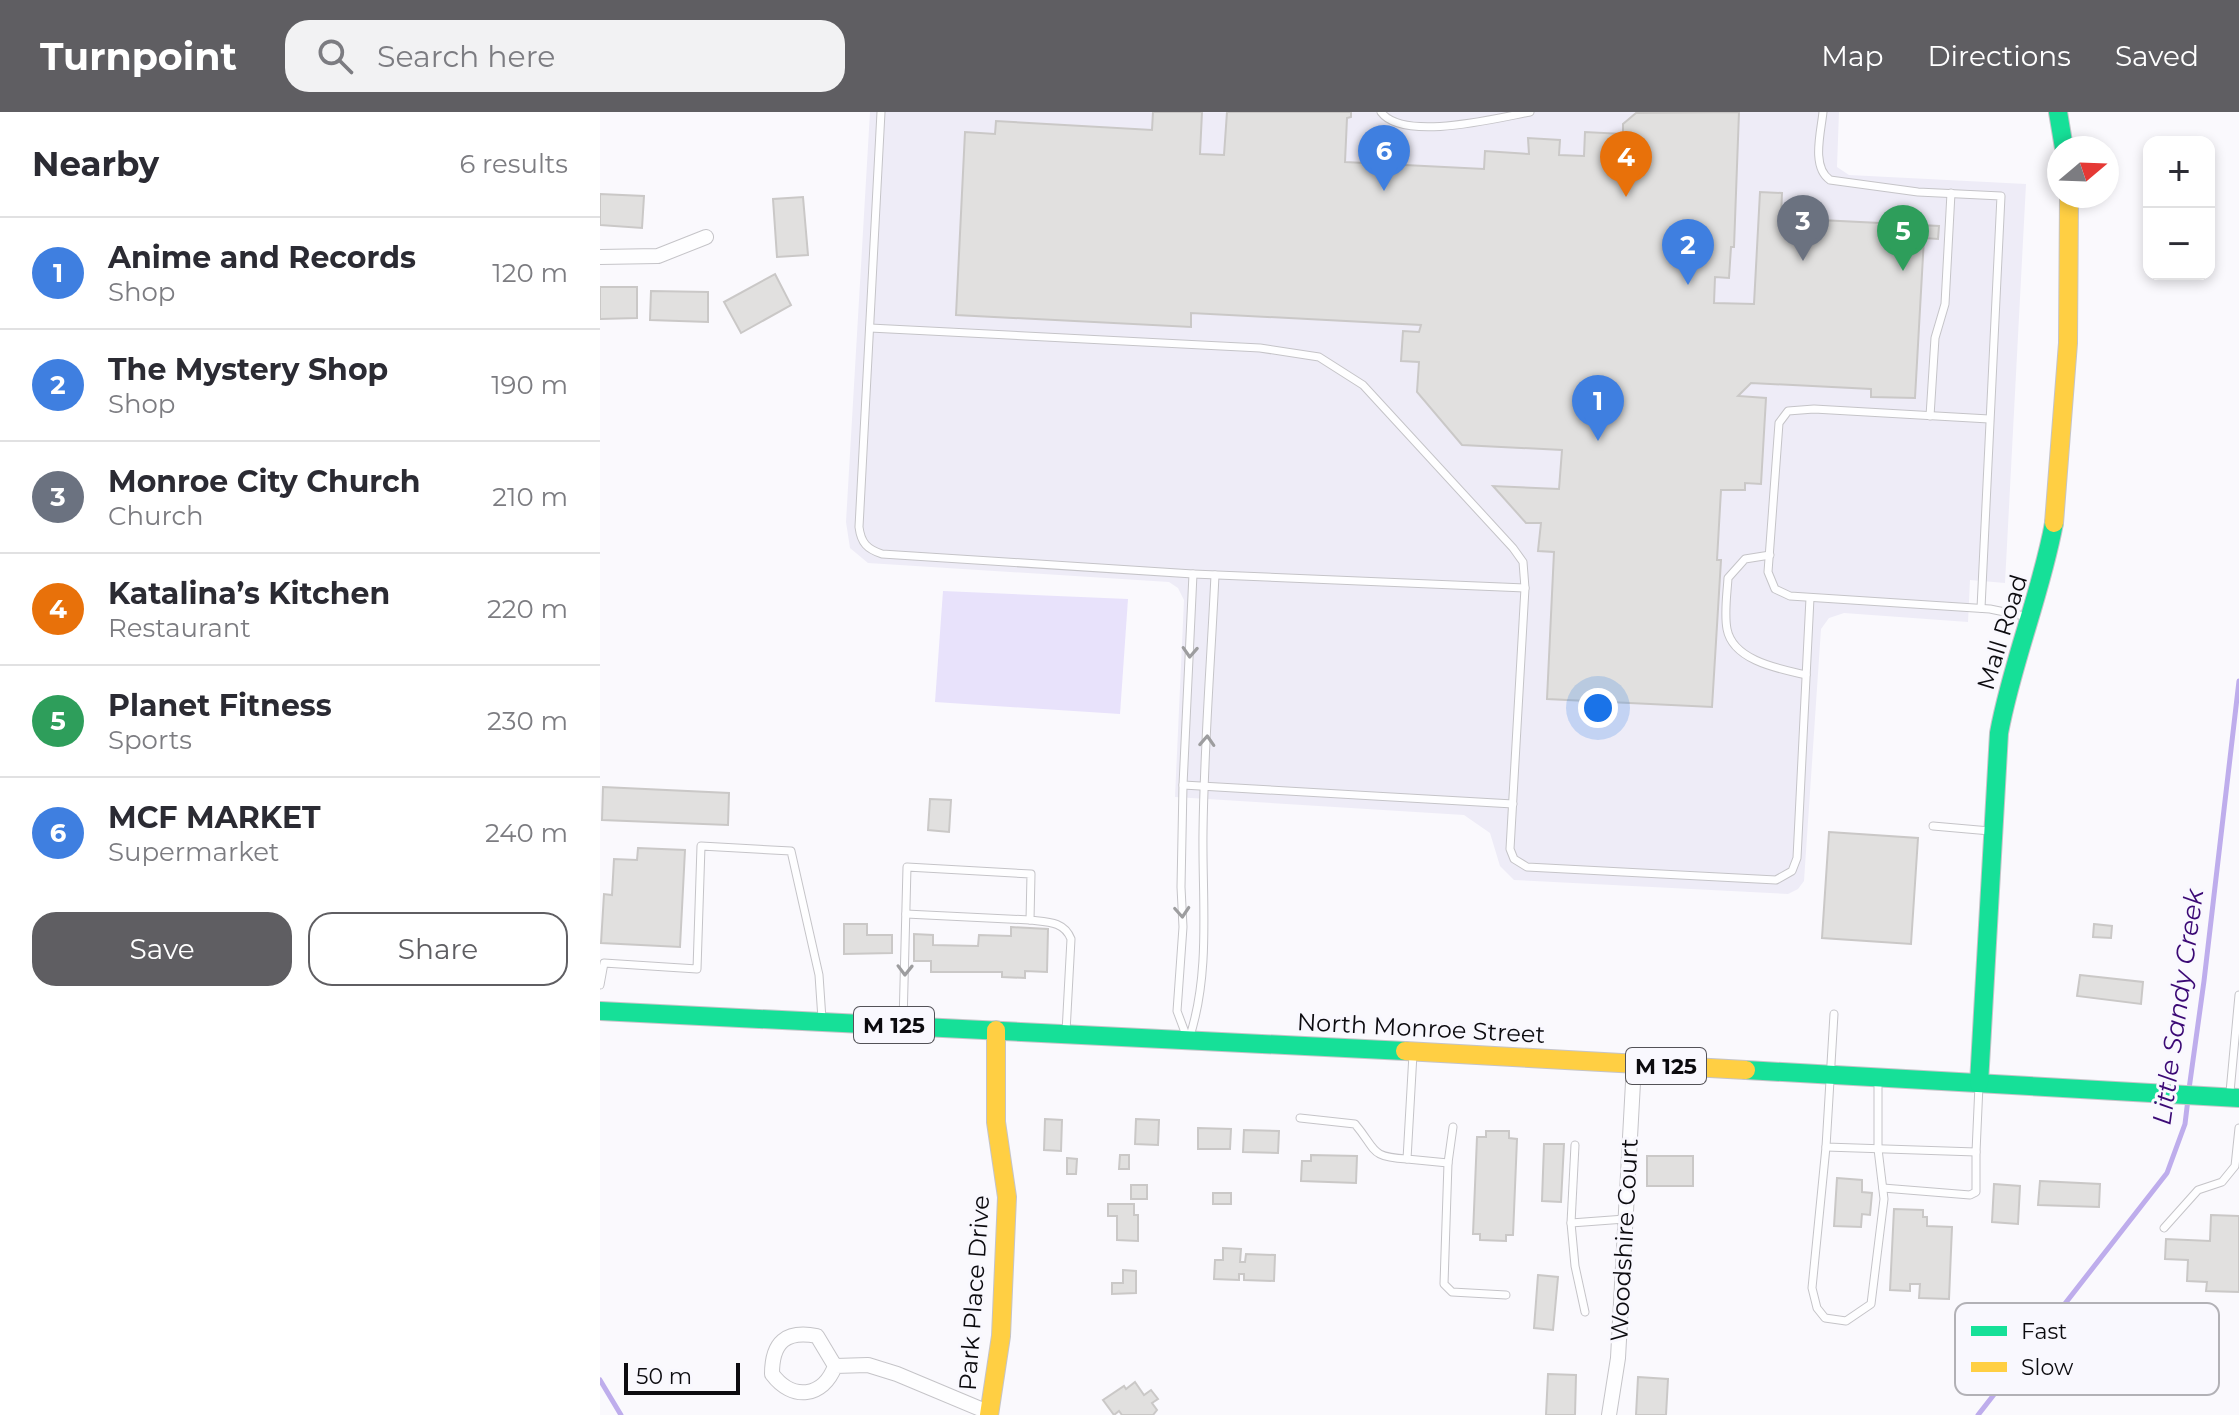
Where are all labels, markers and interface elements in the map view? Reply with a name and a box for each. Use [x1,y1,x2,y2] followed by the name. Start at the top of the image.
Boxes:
[285,20,845,92] search box
[40,33,237,80] text: Turnpoint
[313,34,357,78] icon: search
[377,38,555,75] text: Search here
[1821,39,1883,73] text: Map
[1927,39,2071,73] text: Directions
[2115,39,2199,73] text: Saved
[1358,125,1410,191] pin: 6
[1600,131,1652,197] pin: 4
[2047,136,2119,208] north arrow
[2143,136,2215,280] map controls
[2143,136,2215,208] button: +
[32,143,159,185] text: Nearby
[459,148,568,180] text: 6 results
[1777,195,1829,261] pin: 3
[1877,205,1929,271] pin: 5
[2143,208,2215,280] button: −
[1662,219,1714,285] pin: 2
[108,239,416,276] text: Anime and Records
[53,257,63,289] text: 1
[492,257,568,289] text: 120 m
[108,276,176,308] text: Shop
[108,351,388,388] text: The Mystery Shop
[50,369,66,401] text: 2
[491,369,568,401] text: 190 m
[1572,375,1624,441] pin: 1
[108,388,176,420] text: Shop
[108,463,420,500] text: Monroe City Church
[50,481,66,513] text: 3
[492,481,568,513] text: 210 m
[108,500,204,532] text: Church
[1971,571,2033,693] street label: Mall Road
[108,575,390,612] text: Katalina’s Kitchen
[49,593,67,625] text: 4
[487,593,568,625] text: 220 m
[108,612,251,644] text: Restaurant
[1181,646,1198,659] one-way arrow
[108,687,332,724] text: Planet Fitness
[1578,688,1618,728] your location
[50,705,66,737] text: 5
[487,705,568,737] text: 230 m
[108,724,192,756] text: Sports
[1198,734,1215,747] one-way arrow
[108,799,321,836] text: MCF MARKET
[50,817,66,849] text: 6
[485,817,568,849] text: 240 m
[108,836,279,868] text: Supermarket
[2146,885,2211,1127] water label: Little Sandy Creek
[1173,906,1190,919] one-way arrow
[32,912,292,986] button: Save
[308,912,568,986] button: Share
[896,964,913,977] one-way arrow
[854,1007,934,1043] road number: M 125
[1296,1007,1546,1049] street label: North Monroe Street
[1626,1048,1706,1084] road number: M 125
[1604,1137,1644,1342] street label: Woodshire Court
[953,1194,995,1392] street label: Park Place Drive
[1955,1303,2219,1395] legend
[2021,1318,2067,1345] text: Fast
[2021,1354,2074,1381] text: Slow
[624,1359,740,1395] scale bar
[636,1363,692,1390] text: 50 m

